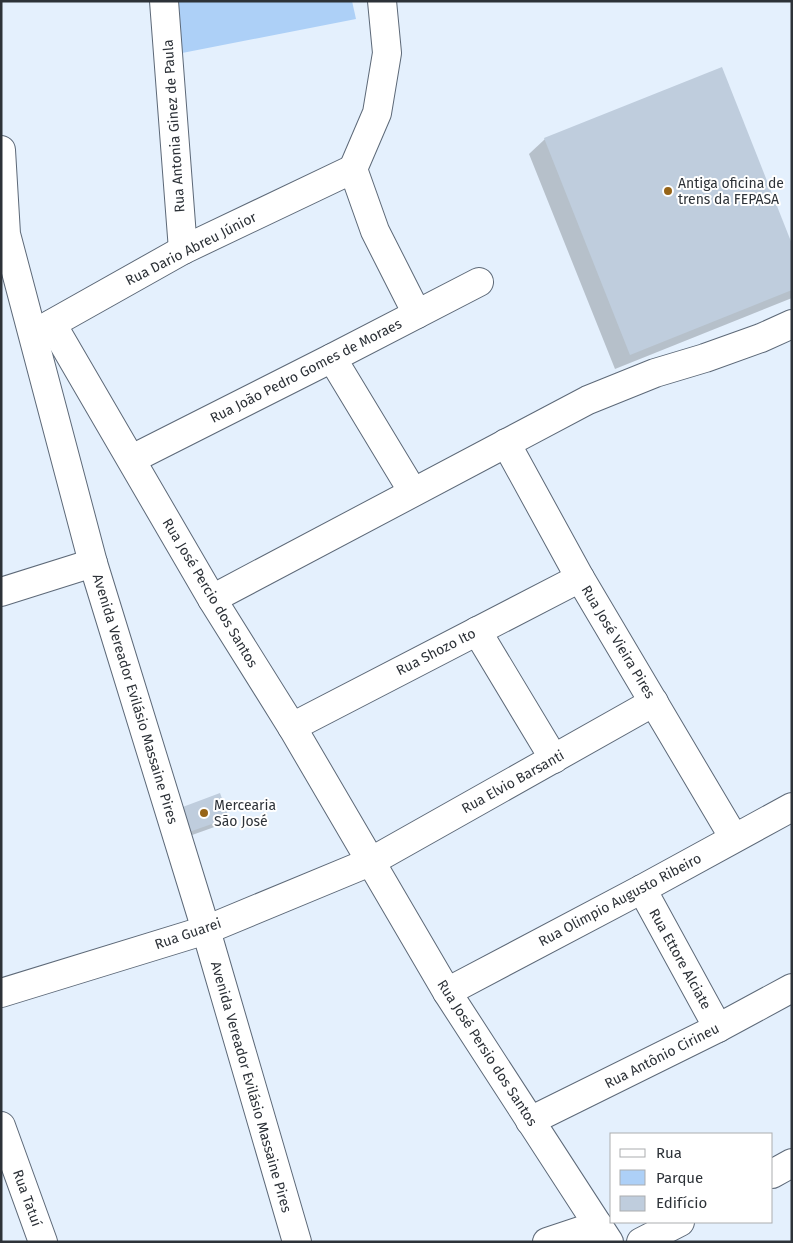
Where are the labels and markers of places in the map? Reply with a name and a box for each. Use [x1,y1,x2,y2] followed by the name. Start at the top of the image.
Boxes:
[678,175,784,208] place label: Antiga oficina de trens da FEPASA
[662,185,674,197] marker: Antiga oficina de trens da FEPASA
[214,797,276,830] place label: Mercearia São José
[198,807,210,819] marker: Mercearia São José

